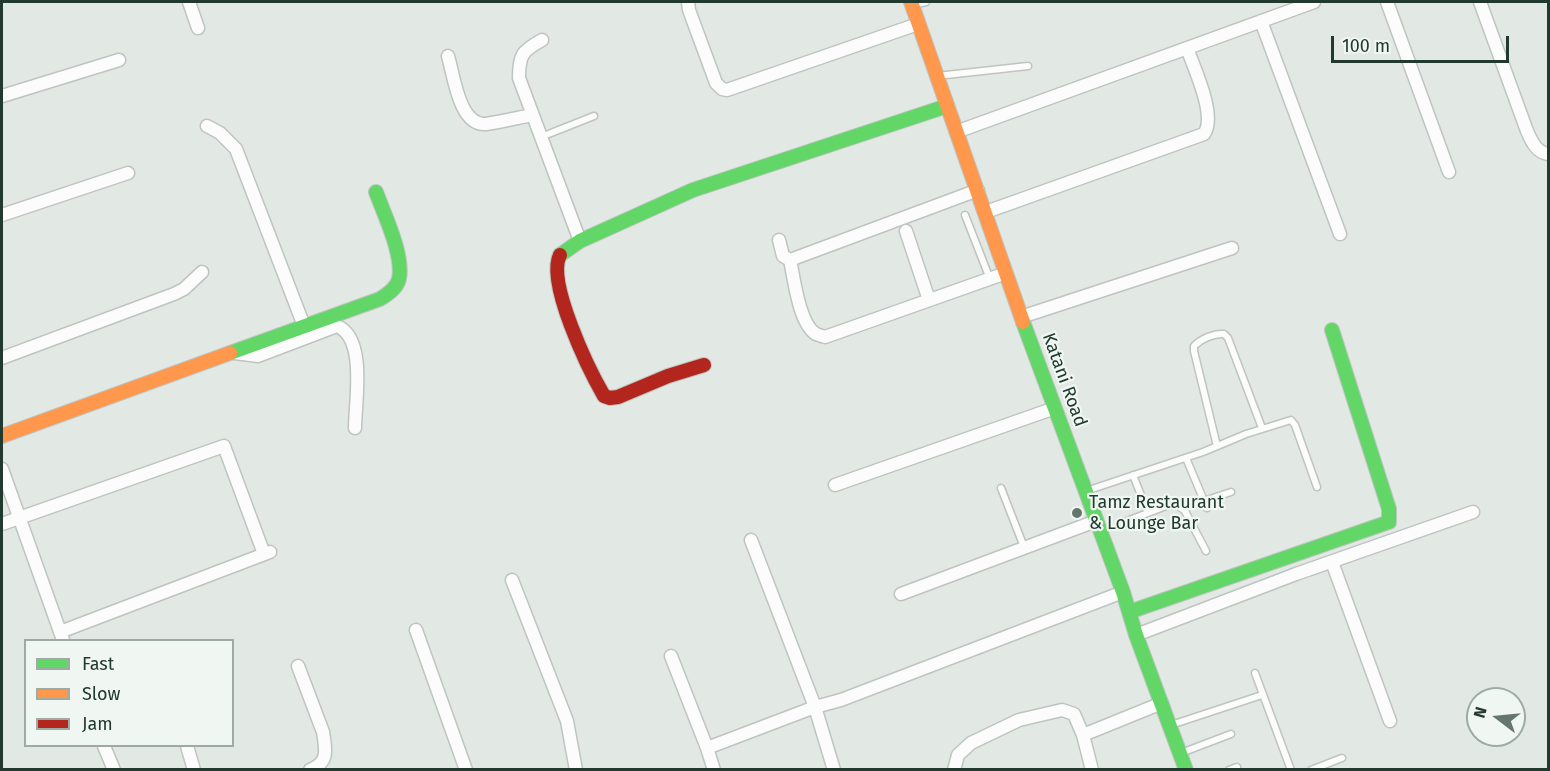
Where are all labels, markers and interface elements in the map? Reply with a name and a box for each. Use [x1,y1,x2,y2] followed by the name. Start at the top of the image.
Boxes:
[1334,24,1512,62] scale bar
[1342,35,1390,57] text: 100 m
[1037,330,1091,430] street label: Katani Road
[1089,492,1224,534] place label: Tamz Restaurant & Lounge Bar
[1070,506,1084,520] marker: Tamz Restaurant & Lounge Bar
[24,639,234,747] legend
[82,653,114,675] text: Fast
[82,683,120,705] text: Slow
[1466,687,1526,747] north arrow
[1470,705,1491,720] text: N
[82,713,113,735] text: Jam

